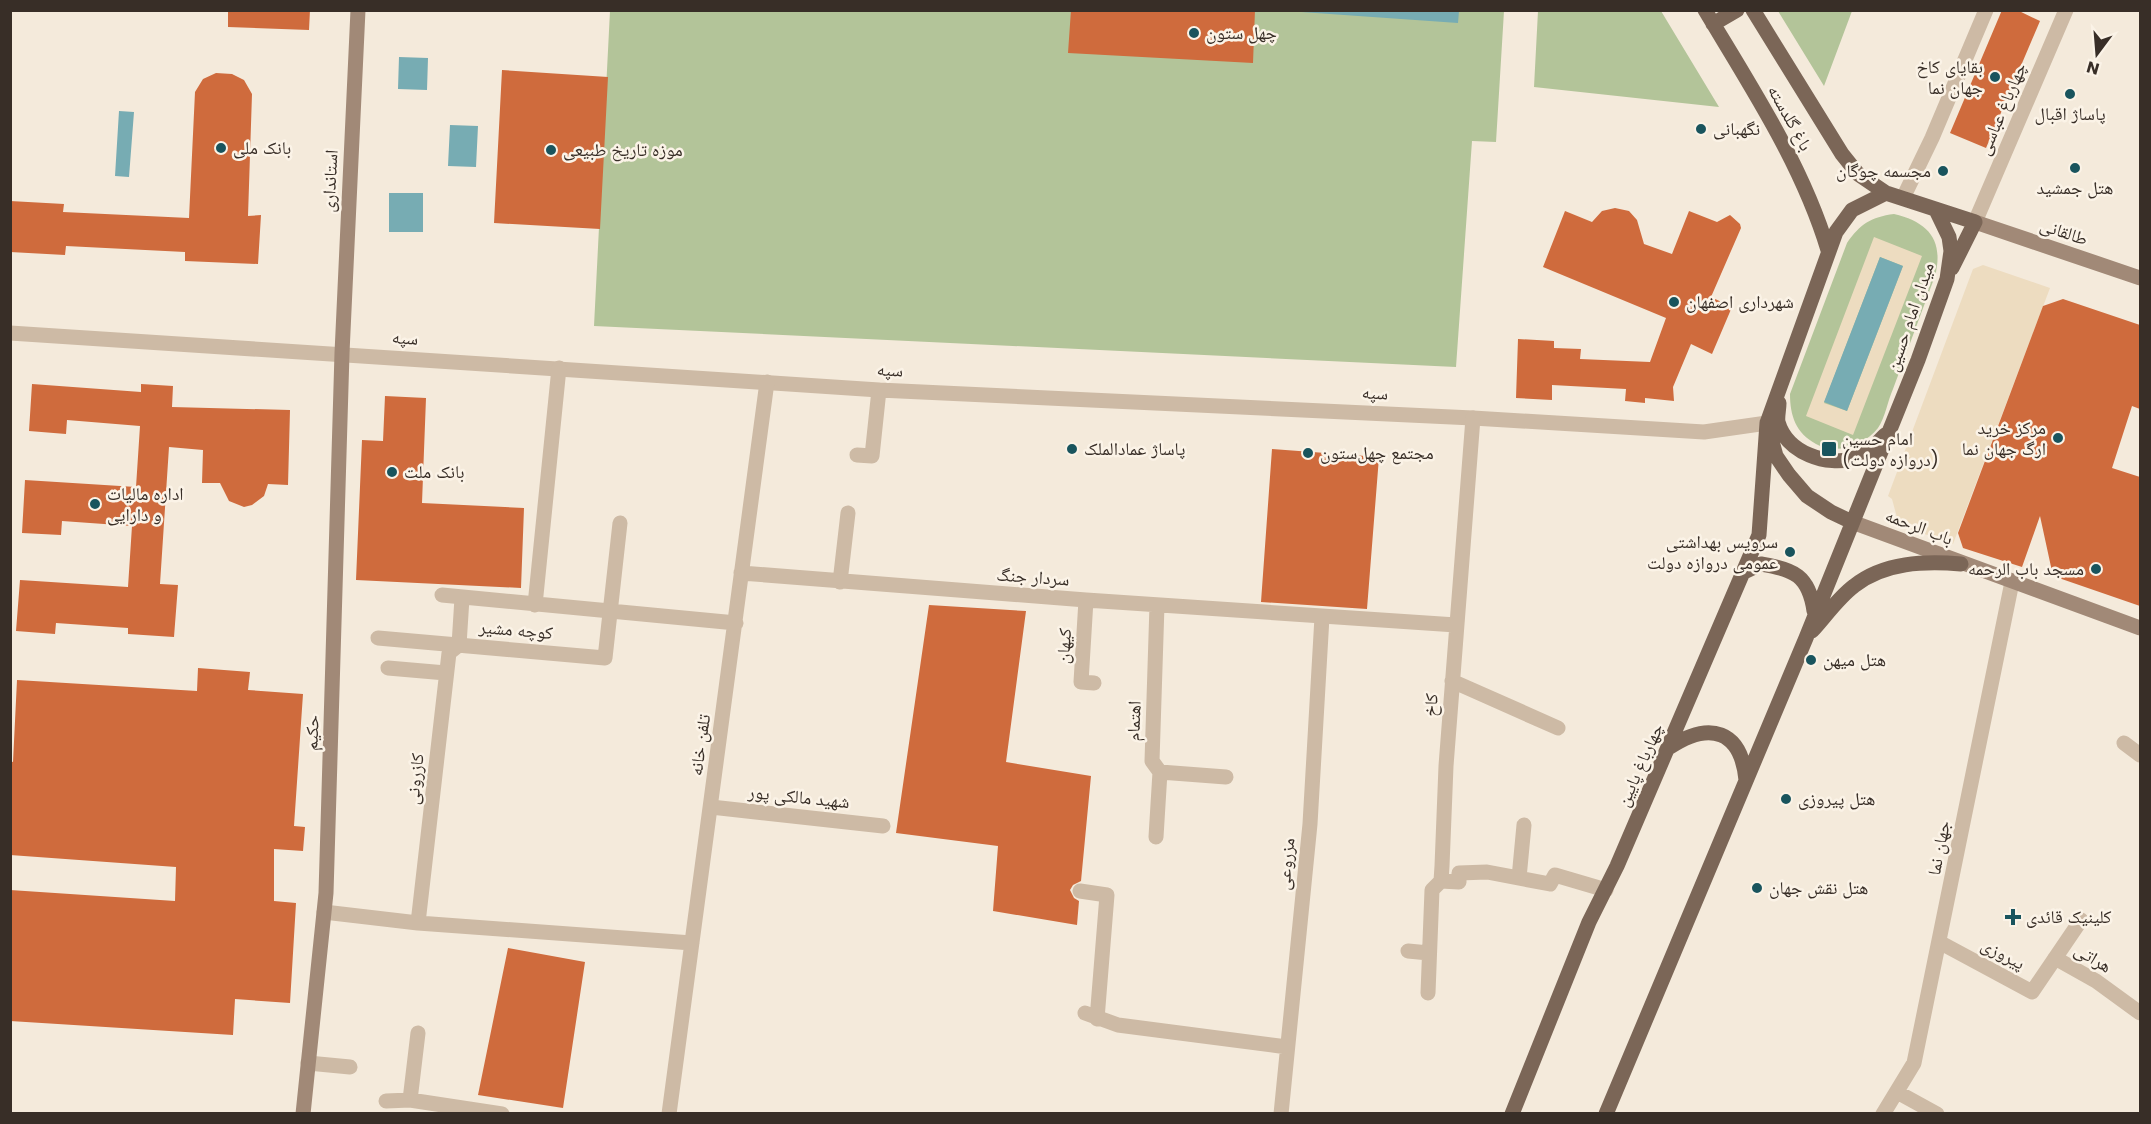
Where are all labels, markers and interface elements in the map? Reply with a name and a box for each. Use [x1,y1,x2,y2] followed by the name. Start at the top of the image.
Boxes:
[1206,20,1277,45] place label: چهل ستون
[2067,24,2127,84] north arrow
[1187,26,1201,40] marker: چهل ستون
[1916,54,1983,100] place label: بقایای کاخ جهان نما
[2084,55,2102,81] text: N
[1971,59,2032,159] street label: چهارباغ عباسی
[1988,70,2002,84] marker: بقایای کاخ جهان نما
[1762,80,1819,155] street label: باغ گلدسته
[2063,87,2077,101] marker: پاساژ اقبال
[2034,101,2106,126] place label: پاساژ اقبال
[1713,116,1760,141] place label: نگهبانی
[1694,122,1708,136] marker: نگهبانی
[233,135,291,160] place label: بانک ملی
[563,137,683,162] place label: موزه تاریخ طبیعی
[214,141,228,155] marker: بانک ملی
[544,143,558,157] marker: موزه تاریخ طبیعی
[315,149,344,213] street label: استانداری
[1836,158,1931,183] place label: مجسمه چوگان
[2068,161,2082,175] marker: هتل جمشید
[1936,164,1950,178] marker: مجسمه چوگان
[2037,175,2113,200] place label: هتل جمشید
[2037,212,2091,251] street label: طالقانی
[1879,259,1940,375] street label: میدان امام حسین
[1686,289,1794,314] place label: شهرداری اصفهان
[1667,295,1681,309] marker: شهرداری اصفهان
[391,324,419,351] street label: سپه
[876,356,904,383] street label: سپه
[1361,379,1389,406] street label: سپه
[1962,415,2046,461] place label: مرکز خرید ارگ جهان نما
[1842,426,1939,472] place label: امام حسین (دروازه دولت)
[2051,431,2065,445] marker: مرکز خرید ارگ جهان نما
[1084,436,1185,461] place label: پاساژ عمادالملک
[1320,440,1434,465] place label: مجتمع چهل‌ستون
[1820,440,1838,458] marker: امام حسین (دروازه دولت)
[1065,442,1079,456] marker: پاساژ عمادالملک
[1301,446,1315,460] marker: مجتمع چهل‌ستون
[404,459,465,484] place label: بانک ملت
[385,465,399,479] marker: بانک ملت
[107,481,184,527] place label: اداره مالیات و دارایی
[88,497,102,511] marker: اداره مالیات و دارایی
[1882,502,1957,551] street label: باب الرحمه
[1647,529,1778,575] place label: سرویس بهداشتی عمومی دروازه دولت
[1783,545,1797,559] marker: سرویس بهداشتی عمومی دروازه دولت
[1968,556,2084,581] place label: مسجد باب الرحمه
[996,561,1070,592] street label: سردار جنگ
[2089,562,2103,576] marker: مسجد باب الرحمه
[477,614,555,645] street label: كوچه مشير
[1050,627,1077,665] street label: کیهان
[1823,647,1886,672] place label: هتل میهن
[1804,653,1818,667] marker: هتل میهن
[1417,692,1444,718] street label: کاخ
[1120,700,1147,742] street label: اهتمام
[683,713,716,777] street label: تلفن خانه
[298,715,325,751] street label: حکیم
[1610,719,1669,810] street label: چهارباغ پایین
[399,751,430,806] street label: کازرونی
[746,779,851,814] street label: شهید مالکی پور
[1798,786,1876,811] place label: هتل پیروزی
[1779,792,1793,806] marker: هتل پیروزی
[1921,818,1956,877] street label: جهان نما
[1270,837,1301,891] street label: مزروعی
[1769,875,1869,900] place label: هتل نقش جهان
[1750,881,1764,895] marker: هتل نقش جهان
[2026,904,2112,929] place label: کلینیک قائدی
[2004,908,2022,926] marker: کلینیک قائدی
[1977,932,2030,975] street label: پیروزی
[2070,937,2117,978] street label: هراتی

